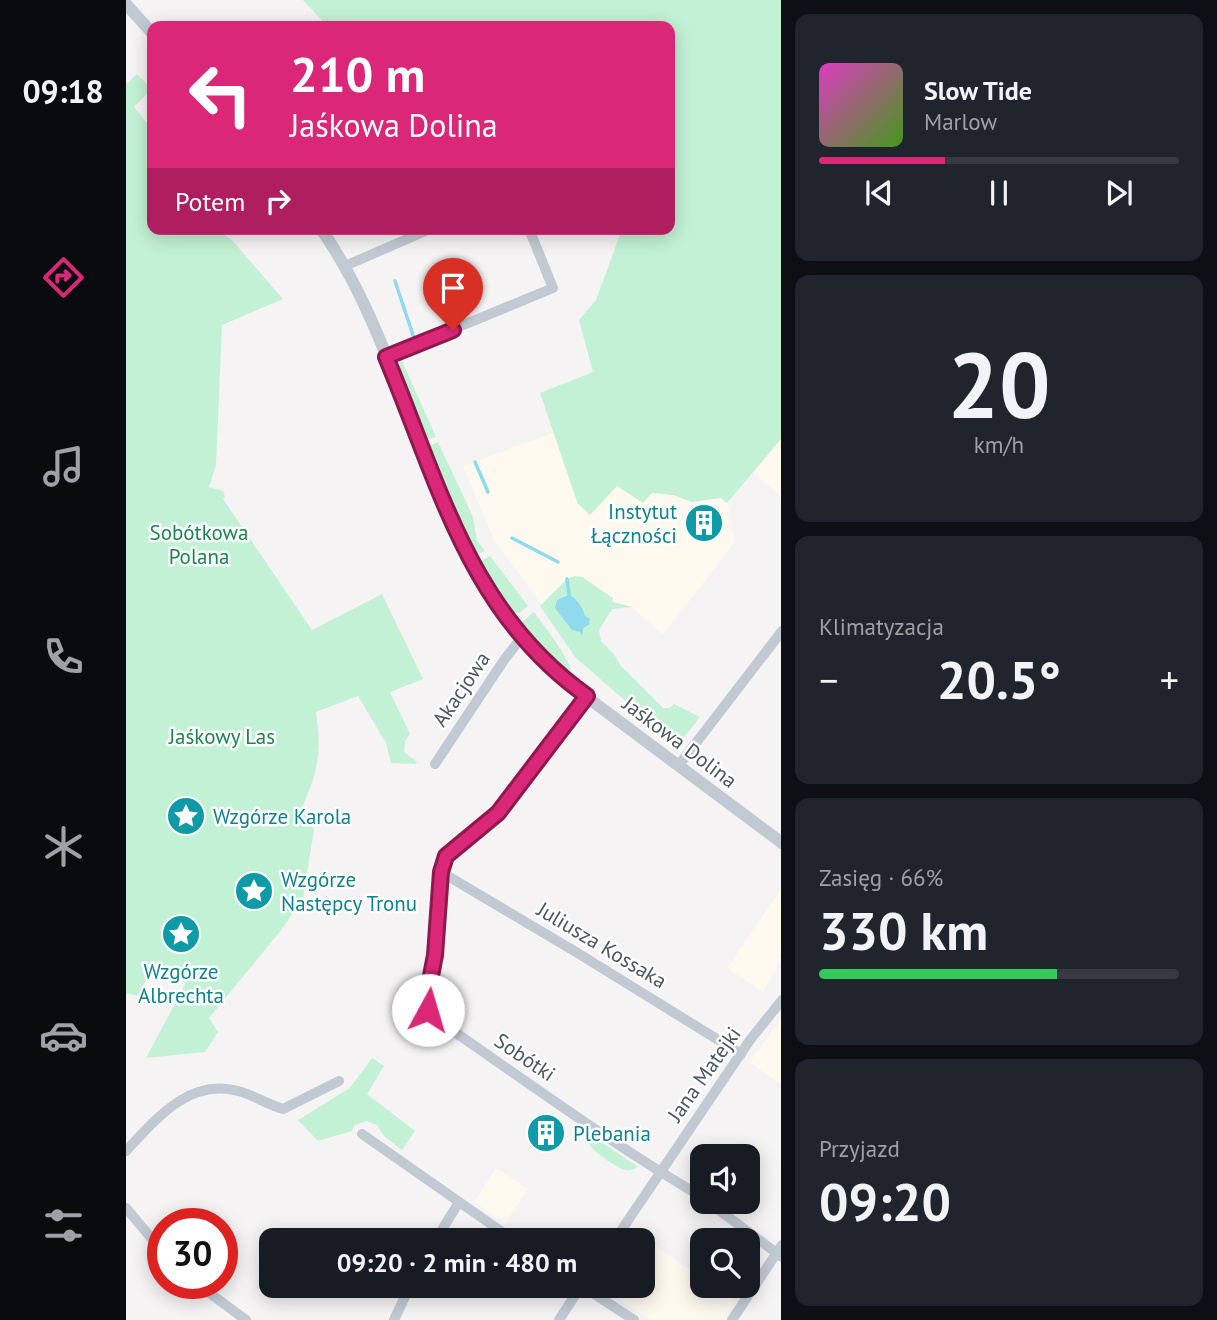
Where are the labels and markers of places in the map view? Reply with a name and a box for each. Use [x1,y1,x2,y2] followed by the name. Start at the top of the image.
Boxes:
[423,258,483,330] pin
[591,498,677,549] place label: Instytut Łączności
[683,502,725,544] building icon: Instytut Łączności
[165,795,207,837] place icon: Wzgórze Karola
[213,803,351,830] place label: Wzgórze Karola
[281,866,417,917] place label: Wzgórze Następcy Tronu
[233,870,275,912] place icon: Wzgórze Następcy Tronu
[160,913,202,955] place icon: Wzgórze Albrechta
[138,958,224,1009] place label: Wzgórze Albrechta
[525,1112,567,1154] building icon: Plebania
[573,1120,651,1147] place label: Plebania

